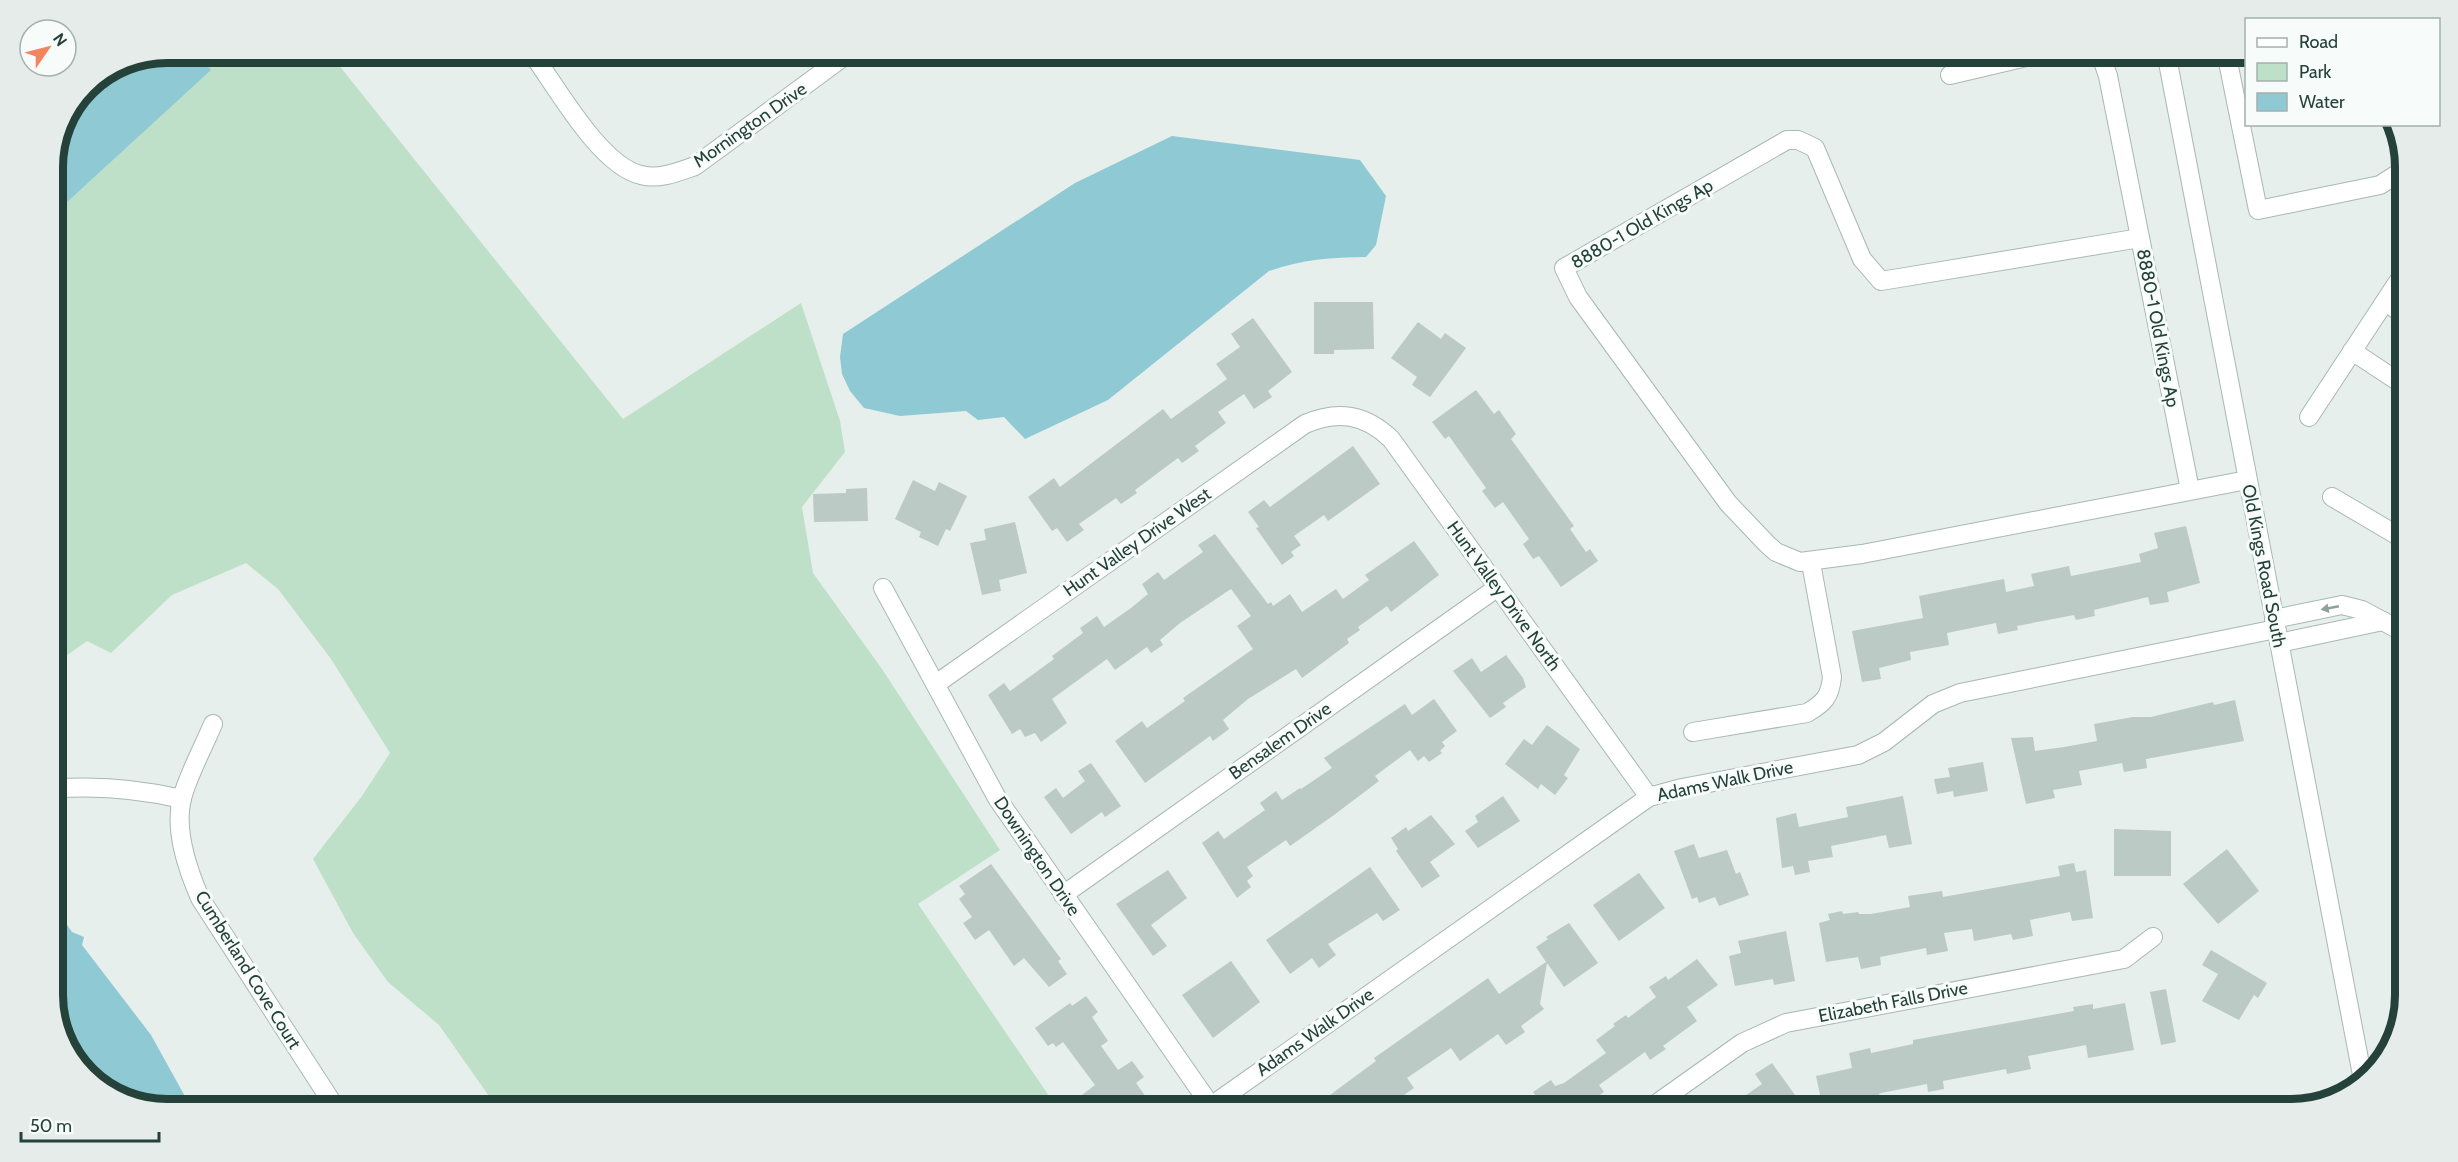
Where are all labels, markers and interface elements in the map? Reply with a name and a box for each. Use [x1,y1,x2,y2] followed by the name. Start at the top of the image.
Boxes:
[18,18,78,78] north arrow
[2245,18,2440,126] legend
[49,30,71,50] text: N
[2299,31,2338,53] text: Road
[2299,61,2332,83] text: Park
[689,78,811,172] street label: Mornington Drive
[2299,91,2345,113] text: Water
[1567,174,1717,274] street label: 8880-1 Old Kings Ap
[2132,247,2184,409] street label: 8880-1 Old Kings Ap
[1059,483,1215,601] street label: Hunt Valley Drive West
[2237,483,2291,649] street label: Old Kings Road South
[1442,517,1566,675] street label: Hunt Valley Drive North
[2320,604,2339,613] one-way arrow
[1225,698,1335,784] street label: Bensalem Drive
[1655,756,1795,806] street label: Adams Walk Drive
[989,792,1085,920] street label: Downington Drive
[190,887,306,1053] street label: Cumberland Cove Court
[1816,977,1970,1027] street label: Elizabeth Falls Drive
[1252,983,1378,1081] street label: Adams Walk Drive
[21,1105,159,1143] scale bar
[30,1115,72,1137] text: 50 m

